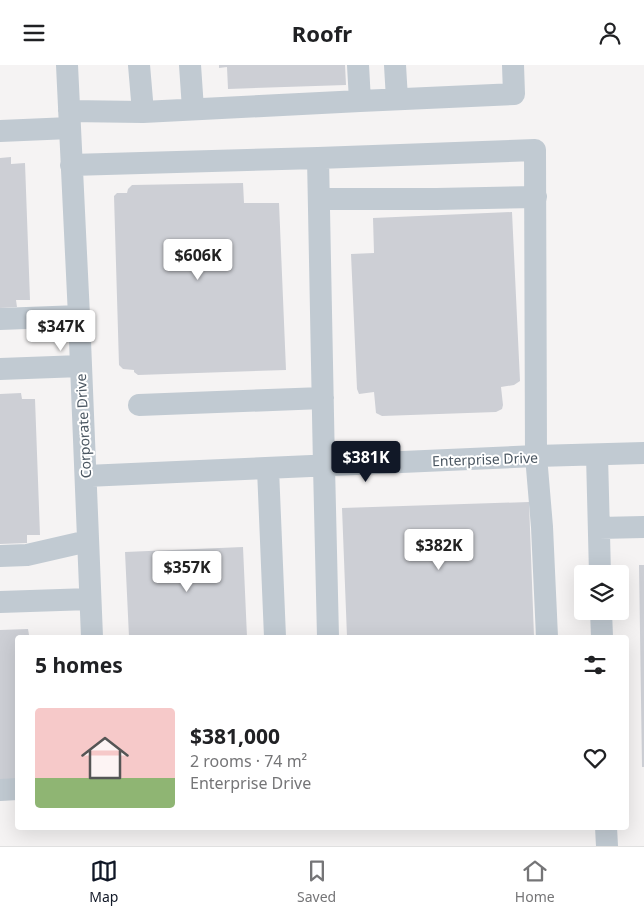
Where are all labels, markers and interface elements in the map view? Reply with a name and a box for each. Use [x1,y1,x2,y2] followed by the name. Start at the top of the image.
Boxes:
[292,18,352,48] text: Roofr
[20,19,48,47] icon: menu
[596,19,624,47] icon: person
[163,239,233,281] pin: $606K
[174,244,222,266] text: $606K
[26,309,96,352] pin: $347K
[37,315,85,337] text: $347K
[71,373,95,479] street label: Corporate Drive
[331,441,401,483] pin: $381K
[342,446,390,468] text: $381K
[432,448,538,470] street label: Enterprise Drive
[404,529,474,571] pin: $382K
[415,534,463,556] text: $382K
[152,551,222,593] pin: $357K
[163,556,211,578] text: $357K
[574,565,629,620] map controls
[574,565,629,620] button: layers
[35,651,123,679] text: 5 homes
[581,651,609,679] icon: filters
[190,722,280,750] text: $381,000
[75,728,135,788] icon: home
[581,744,609,772] icon: heart
[190,750,307,772] text: 2 rooms · 74 m²
[190,772,311,794] text: Enterprise Drive
[89,857,118,906] tab: Map
[297,857,336,906] tab: Saved
[515,857,555,906] tab: Home

